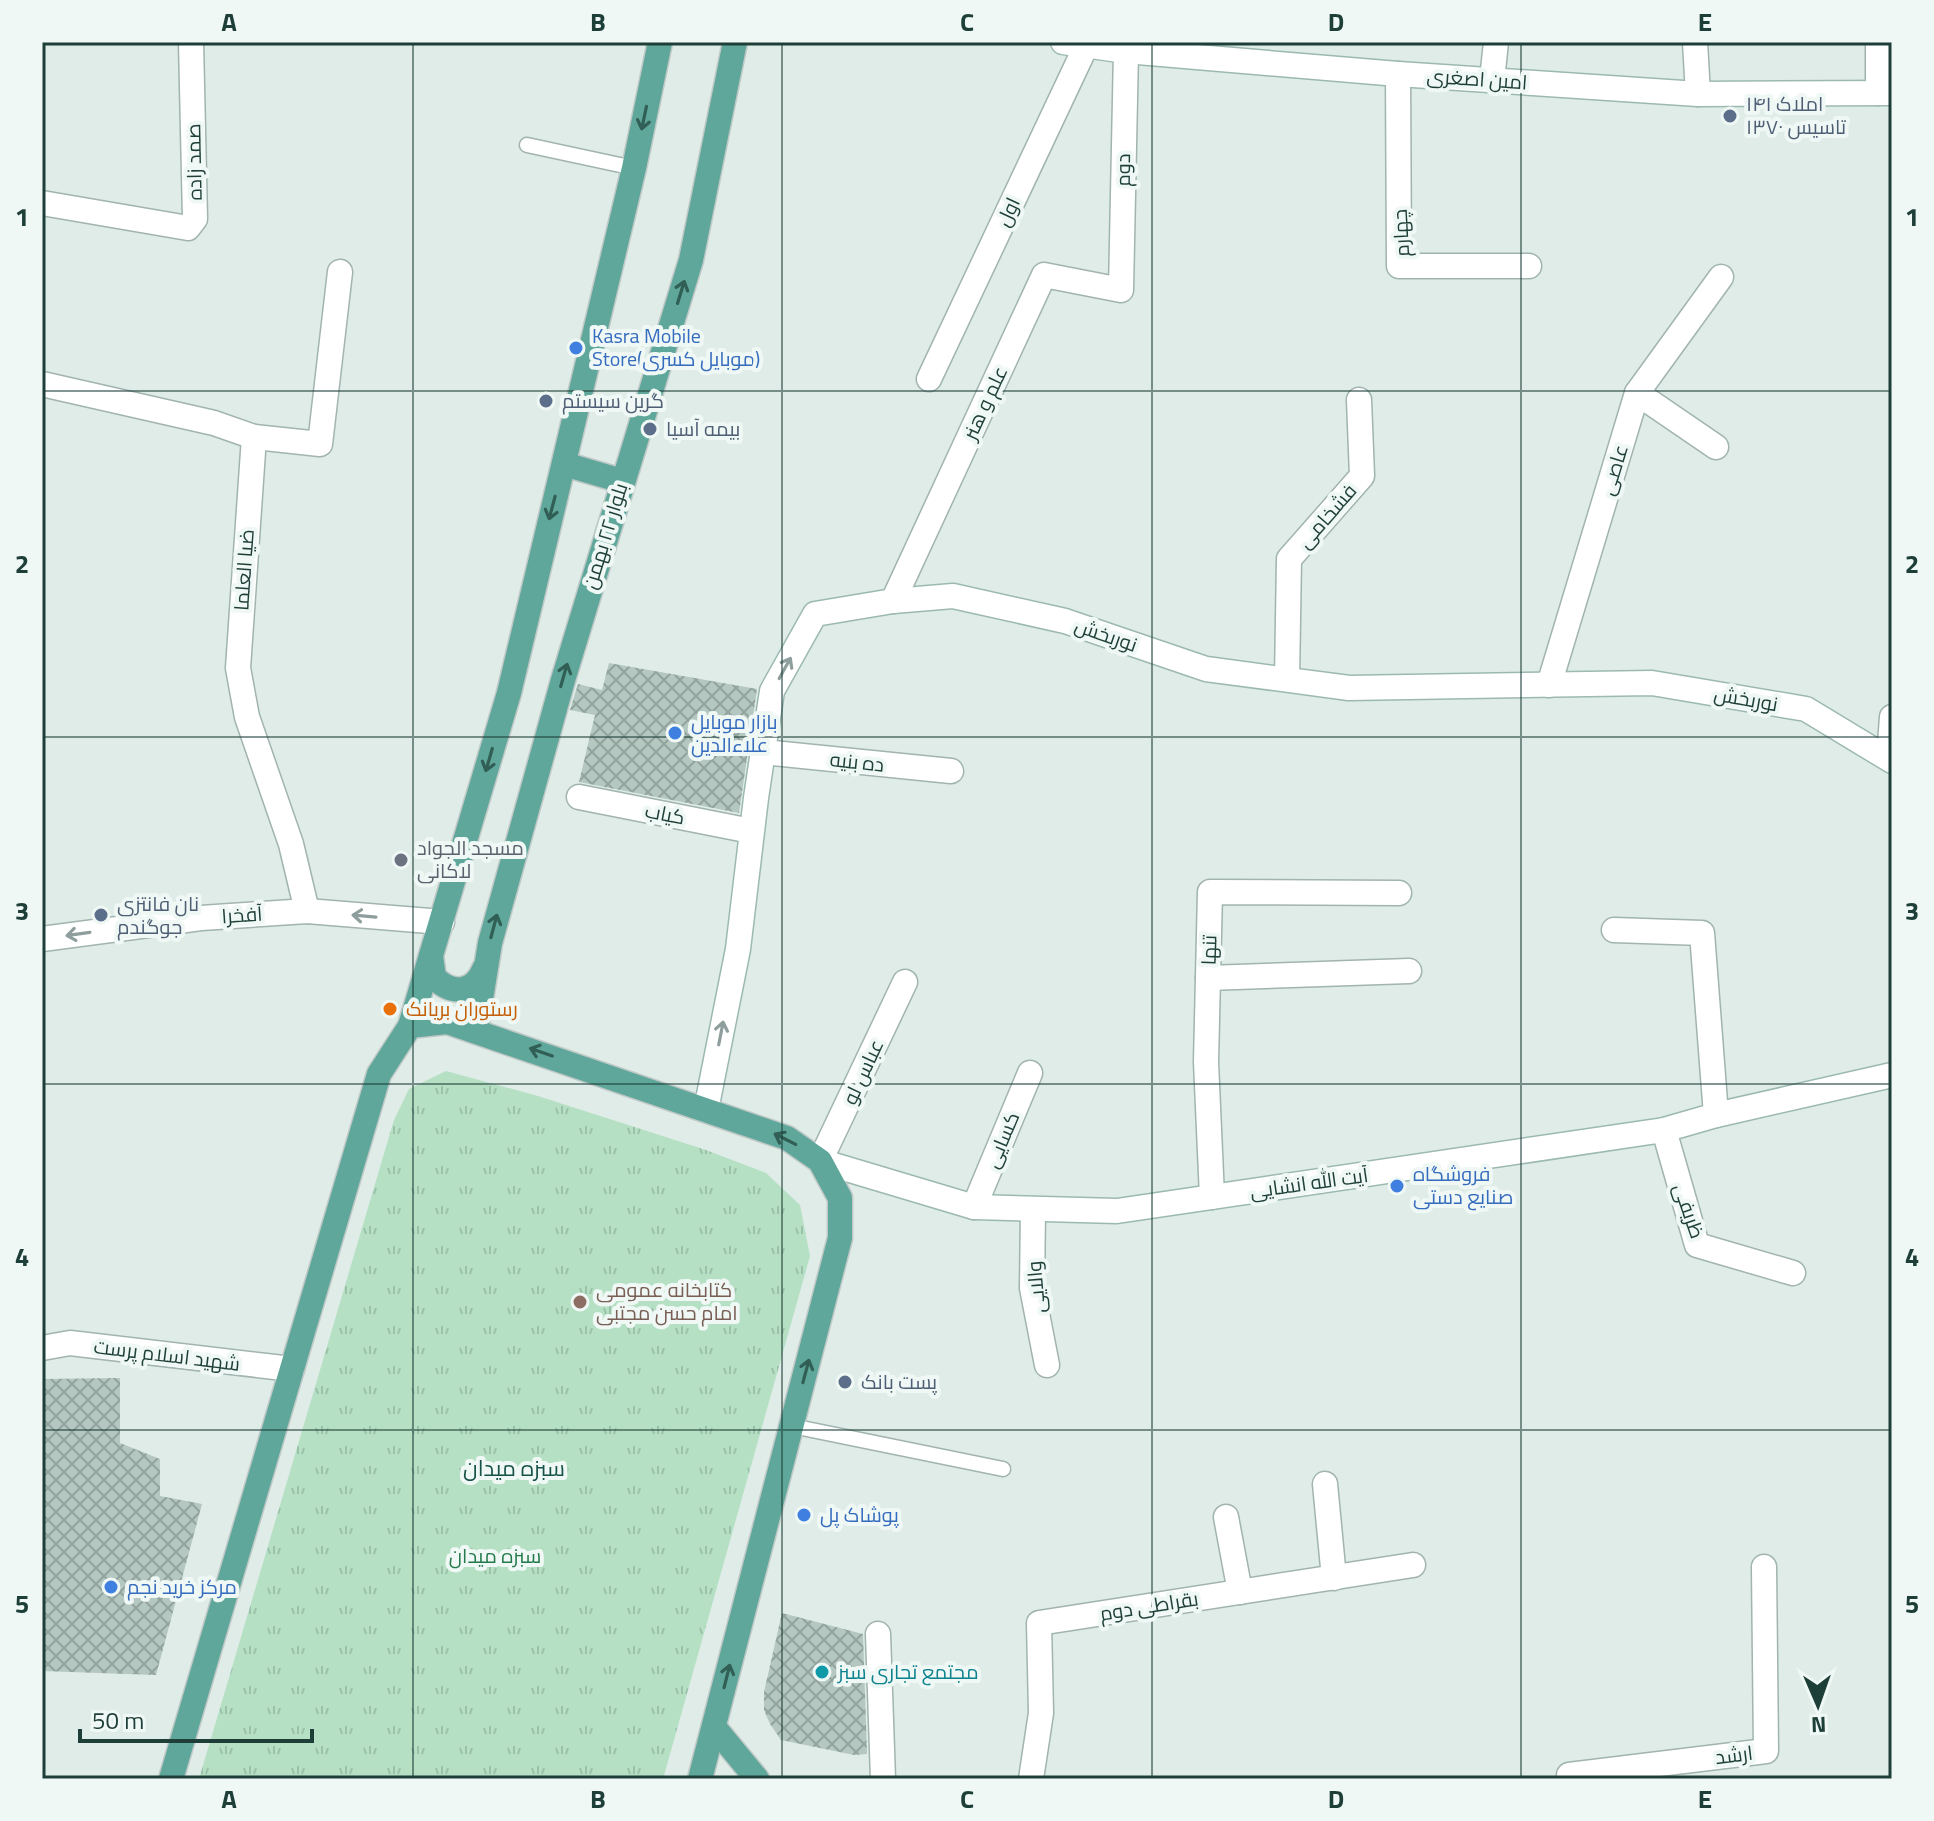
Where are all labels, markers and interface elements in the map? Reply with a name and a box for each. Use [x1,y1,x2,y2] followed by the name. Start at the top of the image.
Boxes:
[221,2,237,41] text: A
[590,2,606,41] text: B
[960,2,974,41] text: C
[1328,2,1344,41] text: D
[1698,2,1712,41] text: E
[1426,60,1528,97] street label: امین اصغری
[1746,88,1847,142] place label: املاک ۱۴۱ تاسیس ۱۳۷۰
[636,105,651,131] one-way arrow
[1721,107,1739,125] marker: املاک ۱۴۱ تاسیس ۱۳۷۰
[177,123,210,201] street label: صمد زاده
[1107,153,1138,187] street label: دوم
[987,192,1028,232] street label: اول
[15,197,29,236] text: 1
[1905,197,1919,236] text: 1
[1384,208,1417,258] street label: چهارم
[674,280,689,305] one-way arrow
[592,320,760,374] place label: Kasra Mobile Store(موبایل کسری)
[567,339,585,357] marker: Kasra Mobile Store(موبایل کسری)
[953,361,1015,446] street label: علم و هنر
[562,385,664,416] place label: گرین سیستم
[537,392,555,410] marker: گرین سیستم
[666,413,740,444] place label: بیمه آسیا
[641,420,659,438] marker: بیمه آسیا
[1591,441,1636,499] street label: عاصی
[1289,476,1364,555] street label: فشخامی
[574,479,635,593] street label: بلوار ۲۲ بهمن
[544,494,559,520] one-way arrow
[225,528,262,612] street label: ضیا العلما
[15,544,29,583] text: 2
[1905,544,1919,583] text: 2
[1071,609,1142,660] street label: نوربخش
[777,657,793,681] one-way arrow
[557,663,572,689] one-way arrow
[1712,678,1781,719] street label: نوربخش
[691,706,778,760] place label: بازار موبایل علاءالدین
[666,724,684,742] marker: بازار موبایل علاءالدین
[828,743,886,780] street label: ده بنیه
[481,746,496,772] one-way arrow
[642,794,688,833] street label: کیاب
[417,832,524,886] place label: مسجد الجواد لاکانی
[392,851,410,869] marker: مسجد الجواد لاکانی
[117,888,199,942] place label: نان فانتزی جوگندم
[15,891,29,930] text: 3
[1905,891,1919,930] text: 3
[220,898,264,931] street label: آفخرا
[92,906,110,924] marker: نان فانتزی جوگندم
[351,908,378,923] one-way arrow
[488,913,503,939] one-way arrow
[66,927,91,942] one-way arrow
[1192,934,1225,966] street label: تنها
[406,993,518,1024] place label: رستوران بریانک
[381,1000,399,1018] marker: رستوران بریانک
[715,1021,730,1047] one-way arrow
[834,1034,891,1110] street label: عباس لو
[528,1044,553,1059] one-way arrow
[976,1107,1027,1173] street label: کسایی
[774,1131,798,1147] one-way arrow
[1413,1158,1513,1212] place label: فروشگاه صنایع دستی
[1248,1159,1371,1206] street label: آیت الله انشایی
[1388,1177,1406,1195] marker: فروشگاه صنایع دستی
[1666,1179,1713,1243] street label: ظریفی
[15,1237,29,1276] text: 4
[1905,1237,1919,1276] text: 4
[1018,1260,1053,1314] street label: والایی
[596,1274,738,1328] place label: کتابخانه عمومی امام حسن مجتبی
[571,1293,589,1311] marker: کتابخانه عمومی امام حسن مجتبی
[92,1330,242,1379] street label: شهید اسلام پرست
[800,1358,815,1384] one-way arrow
[861,1366,938,1397] place label: پست بانک
[836,1373,854,1391] marker: پست بانک
[463,1451,565,1485] district label: سبزه میدان
[820,1499,899,1530] place label: پوشاک پل
[795,1506,813,1524] marker: پوشاک پل
[449,1540,541,1571] park label: سبزه میدان
[127,1571,237,1602] place label: مرکز خرید نجم
[102,1578,120,1596] marker: مرکز خرید نجم
[1097,1582,1200,1629] street label: بقراطی دوم
[15,1584,29,1623] text: 5
[1905,1584,1919,1623] text: 5
[837,1656,979,1687] place label: مجتمع تجاری سبز
[813,1663,831,1681] marker: مجتمع تجاری سبز
[721,1664,736,1690] one-way arrow
[1778,1665,1858,1745] north arrow
[80,1693,312,1743] scale bar
[92,1702,144,1738] text: 50 m
[1810,1708,1827,1742] text: N
[1713,1737,1755,1772] street label: ارشد
[221,1779,237,1818] text: A
[590,1779,606,1818] text: B
[960,1779,974,1818] text: C
[1328,1779,1344,1818] text: D
[1698,1779,1712,1818] text: E

